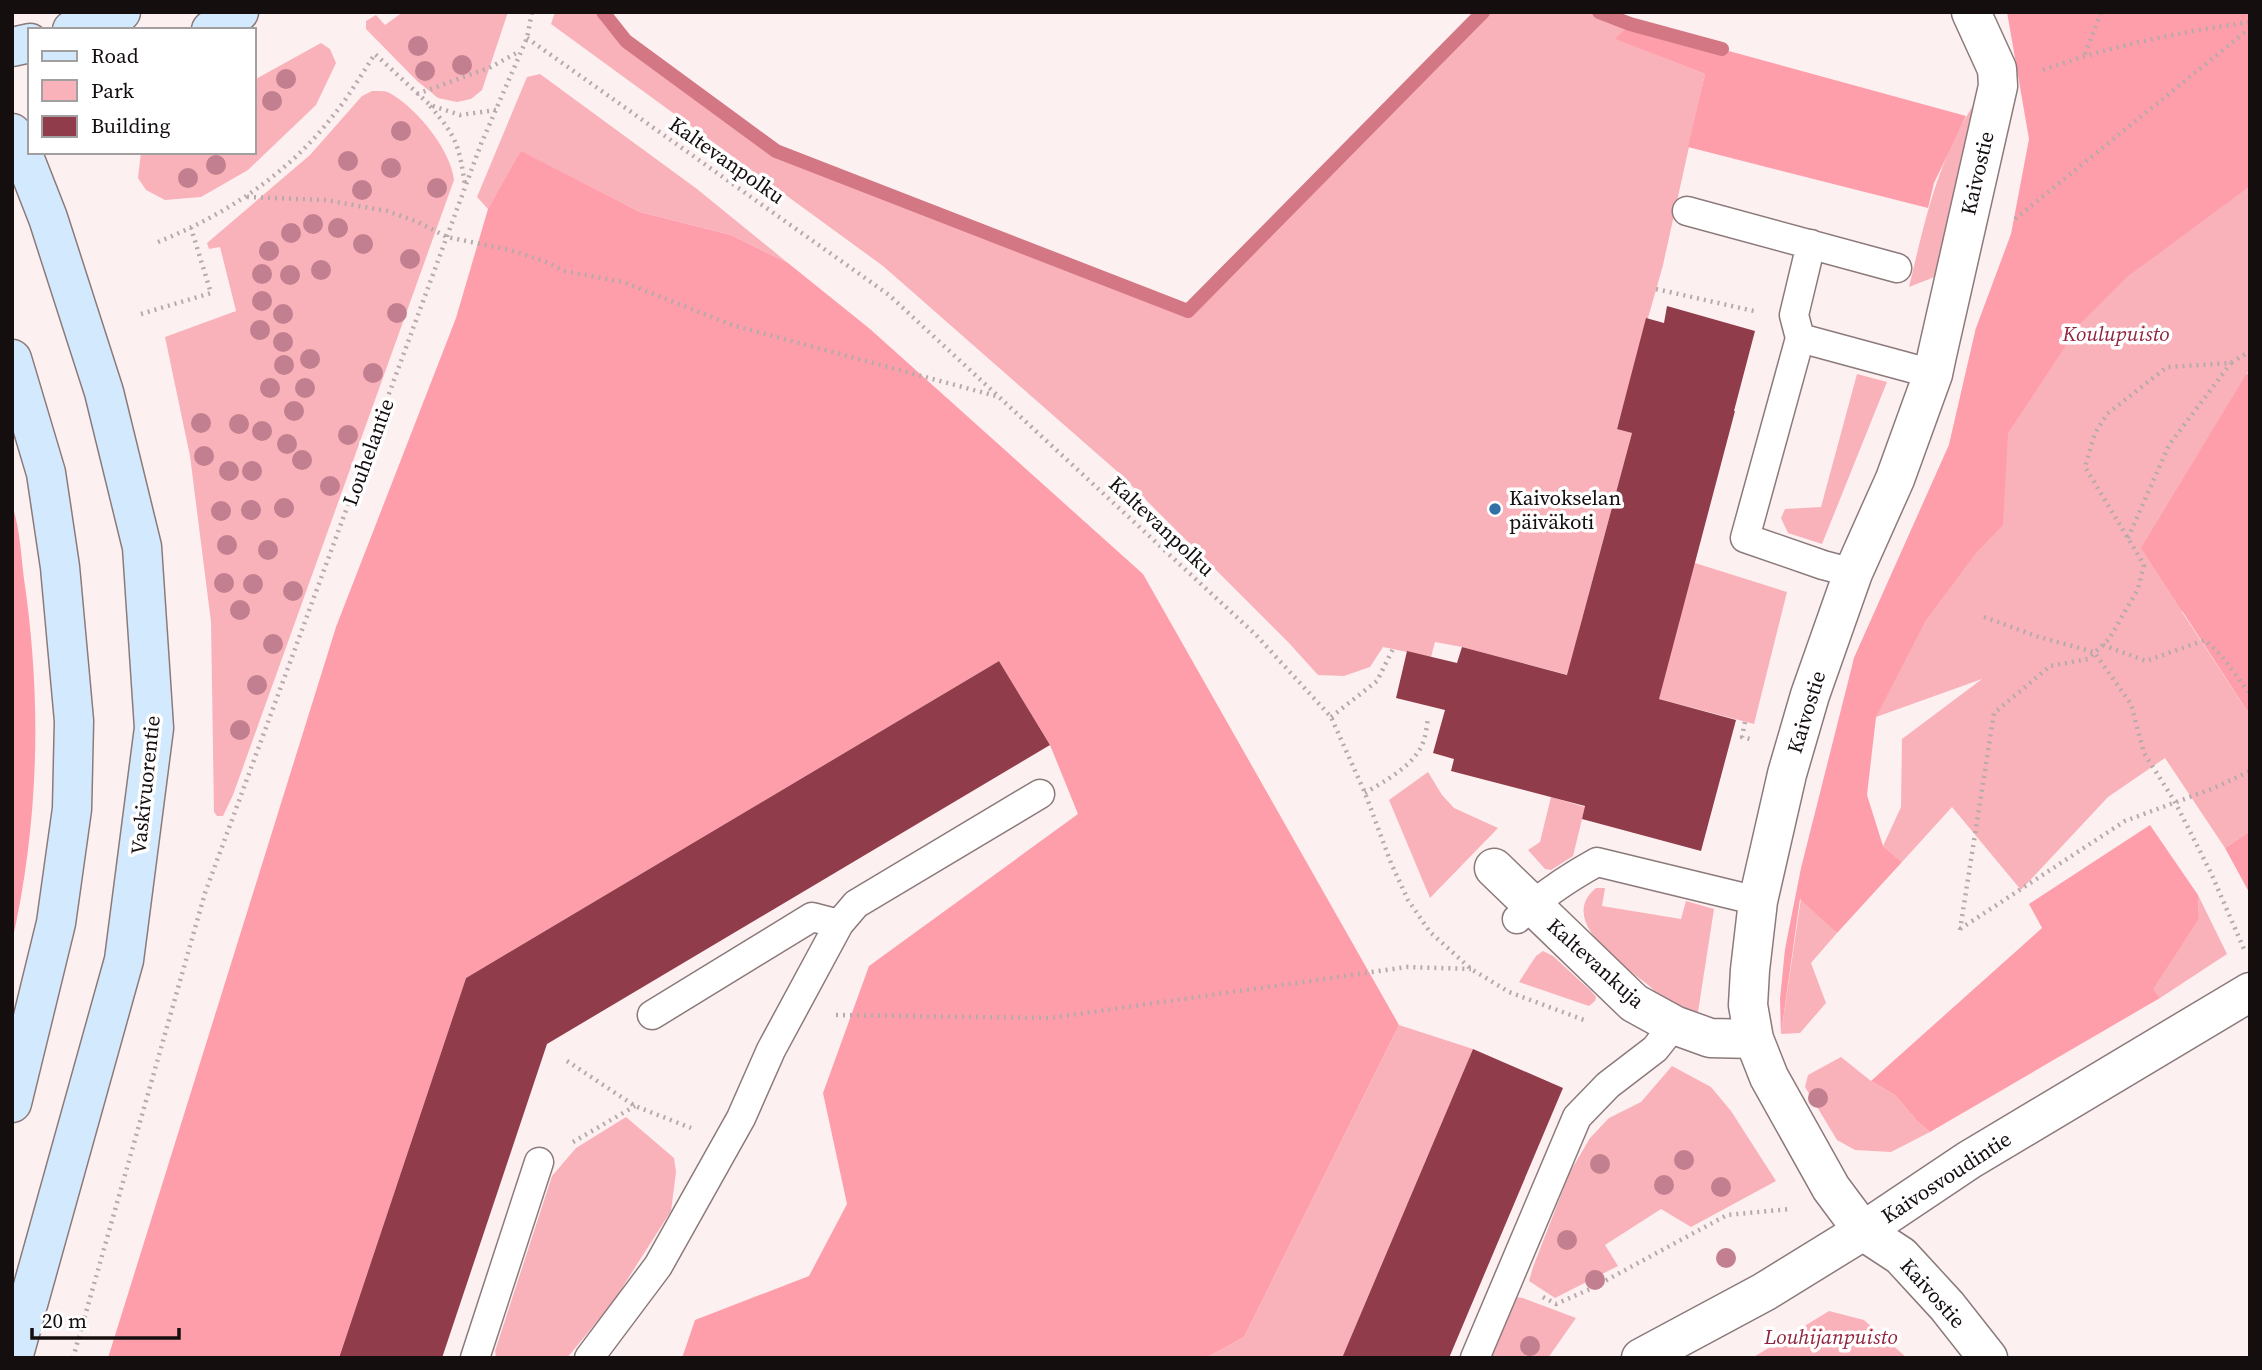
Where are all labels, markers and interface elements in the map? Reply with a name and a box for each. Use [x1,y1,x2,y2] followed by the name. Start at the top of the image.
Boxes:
[28,28,256,154] legend
[91,41,139,70] text: Road
[91,76,135,105] text: Park
[663,109,791,211] street label: Kaltevanpolku
[91,111,170,140] text: Building
[1953,128,2001,218] street label: Kaivostie
[2061,319,2170,348] park label: Koulupuisto
[335,394,401,510] street label: Louhelantie
[1103,469,1221,583] street label: Kaltevanpolku
[1509,483,1621,536] place label: Kaivokselan päiväkoti
[1487,501,1503,517] marker: Kaivokselan päiväkoti
[1780,667,1832,757] street label: Kaivostie
[123,714,167,856] street label: Vaskivuorentie
[1541,911,1651,1015] street label: Kaltevankuja
[1875,1124,2017,1230] street label: Kaivosvoudintie
[1894,1252,1972,1334] street label: Kaivostie
[32,1296,178,1340] scale bar
[42,1306,87,1335] text: 20 m
[1763,1322,1898,1351] park label: Louhijanpuisto

